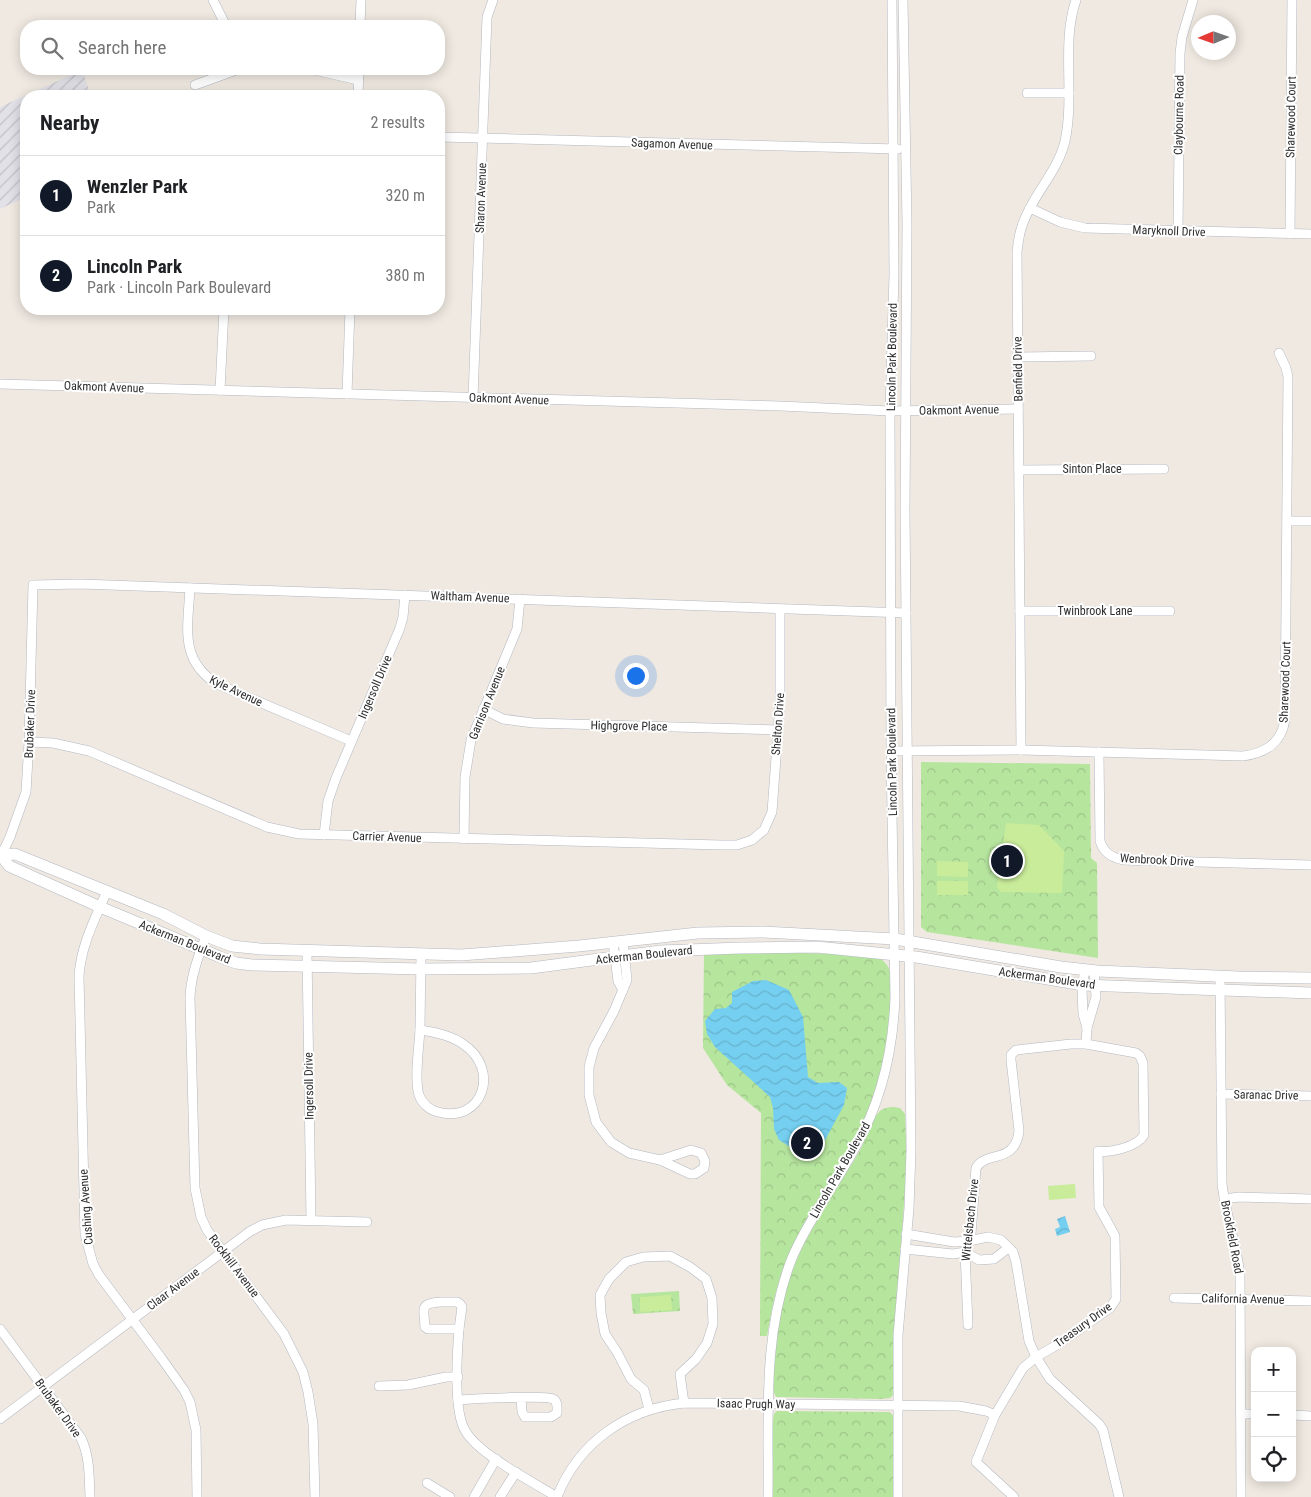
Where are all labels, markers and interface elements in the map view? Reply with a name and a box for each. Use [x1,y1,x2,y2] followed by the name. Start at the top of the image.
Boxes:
[1191,15,1236,60] north arrow
[20,20,445,75] search box
[38,34,66,62] icon: search
[78,36,166,59] text: Search here
[1171,75,1187,155] street label: Claybourne Road
[1283,76,1299,158] street label: Sharewood Court
[40,111,99,135] text: Nearby
[370,113,425,132] text: 2 results
[631,136,713,152] street label: Sagamon Avenue
[473,162,489,233] street label: Sharon Avenue
[87,175,188,198] text: Wenzler Park
[52,186,60,205] text: 1
[386,186,425,205] text: 320 m
[87,198,116,217] text: Park
[1132,223,1206,239] street label: Maryknoll Drive
[87,255,182,278] text: Lincoln Park
[52,266,60,285] text: 2
[386,266,425,285] text: 380 m
[87,278,271,297] text: Park · Lincoln Park Boulevard
[884,303,900,411] street label: Lincoln Park Boulevard
[1010,336,1026,402] street label: Benfield Drive
[64,379,145,395] street label: Oakmont Avenue
[469,391,550,407] street label: Oakmont Avenue
[919,402,1000,418] street label: Oakmont Avenue
[1062,462,1122,476] street label: Sinton Place
[430,589,510,605] street label: Waltham Avenue
[1058,604,1133,618] street label: Twinbrook Lane
[1277,641,1293,723] street label: Sharewood Court
[355,653,395,721] street label: Ingersoll Drive
[623,663,649,689] your location
[466,664,508,742] street label: Garrison Avenue
[207,673,265,710] street label: Kyle Avenue
[22,689,38,759] street label: Brubaker Drive
[769,692,787,756] street label: Shelton Drive
[884,708,900,816] street label: Lincoln Park Boulevard
[590,718,668,734] street label: Highgrove Place
[352,829,422,845] street label: Carrier Avenue
[991,842,1023,880] pin: 1
[1120,851,1195,869] street label: Wenbrook Drive
[137,917,233,967] street label: Ackerman Boulevard
[595,943,693,967] street label: Ackerman Boulevard
[998,964,1096,992] street label: Ackerman Boulevard
[301,1052,317,1120] street label: Ingersoll Drive
[1233,1087,1299,1103] street label: Saranac Drive
[807,1120,873,1220] street label: Lincoln Park Boulevard
[791,1124,823,1162] pin: 2
[76,1168,96,1245] street label: Cushing Avenue
[959,1178,981,1262] street label: Wittelsbach Drive
[1218,1199,1246,1275] street label: Brookfield Road
[206,1232,262,1300] street label: Rockhill Avenue
[144,1265,202,1313] street label: Claar Avenue
[1201,1291,1285,1307] street label: California Avenue
[1052,1299,1115,1350] street label: Treasury Drive
[1251,1347,1296,1482] map controls
[1251,1347,1296,1392] button: +
[32,1376,84,1440] street label: Brubaker Drive
[1251,1392,1296,1437] button: −
[717,1396,795,1412] street label: Isaac Prugh Way
[1251,1437,1296,1482] button: locate

